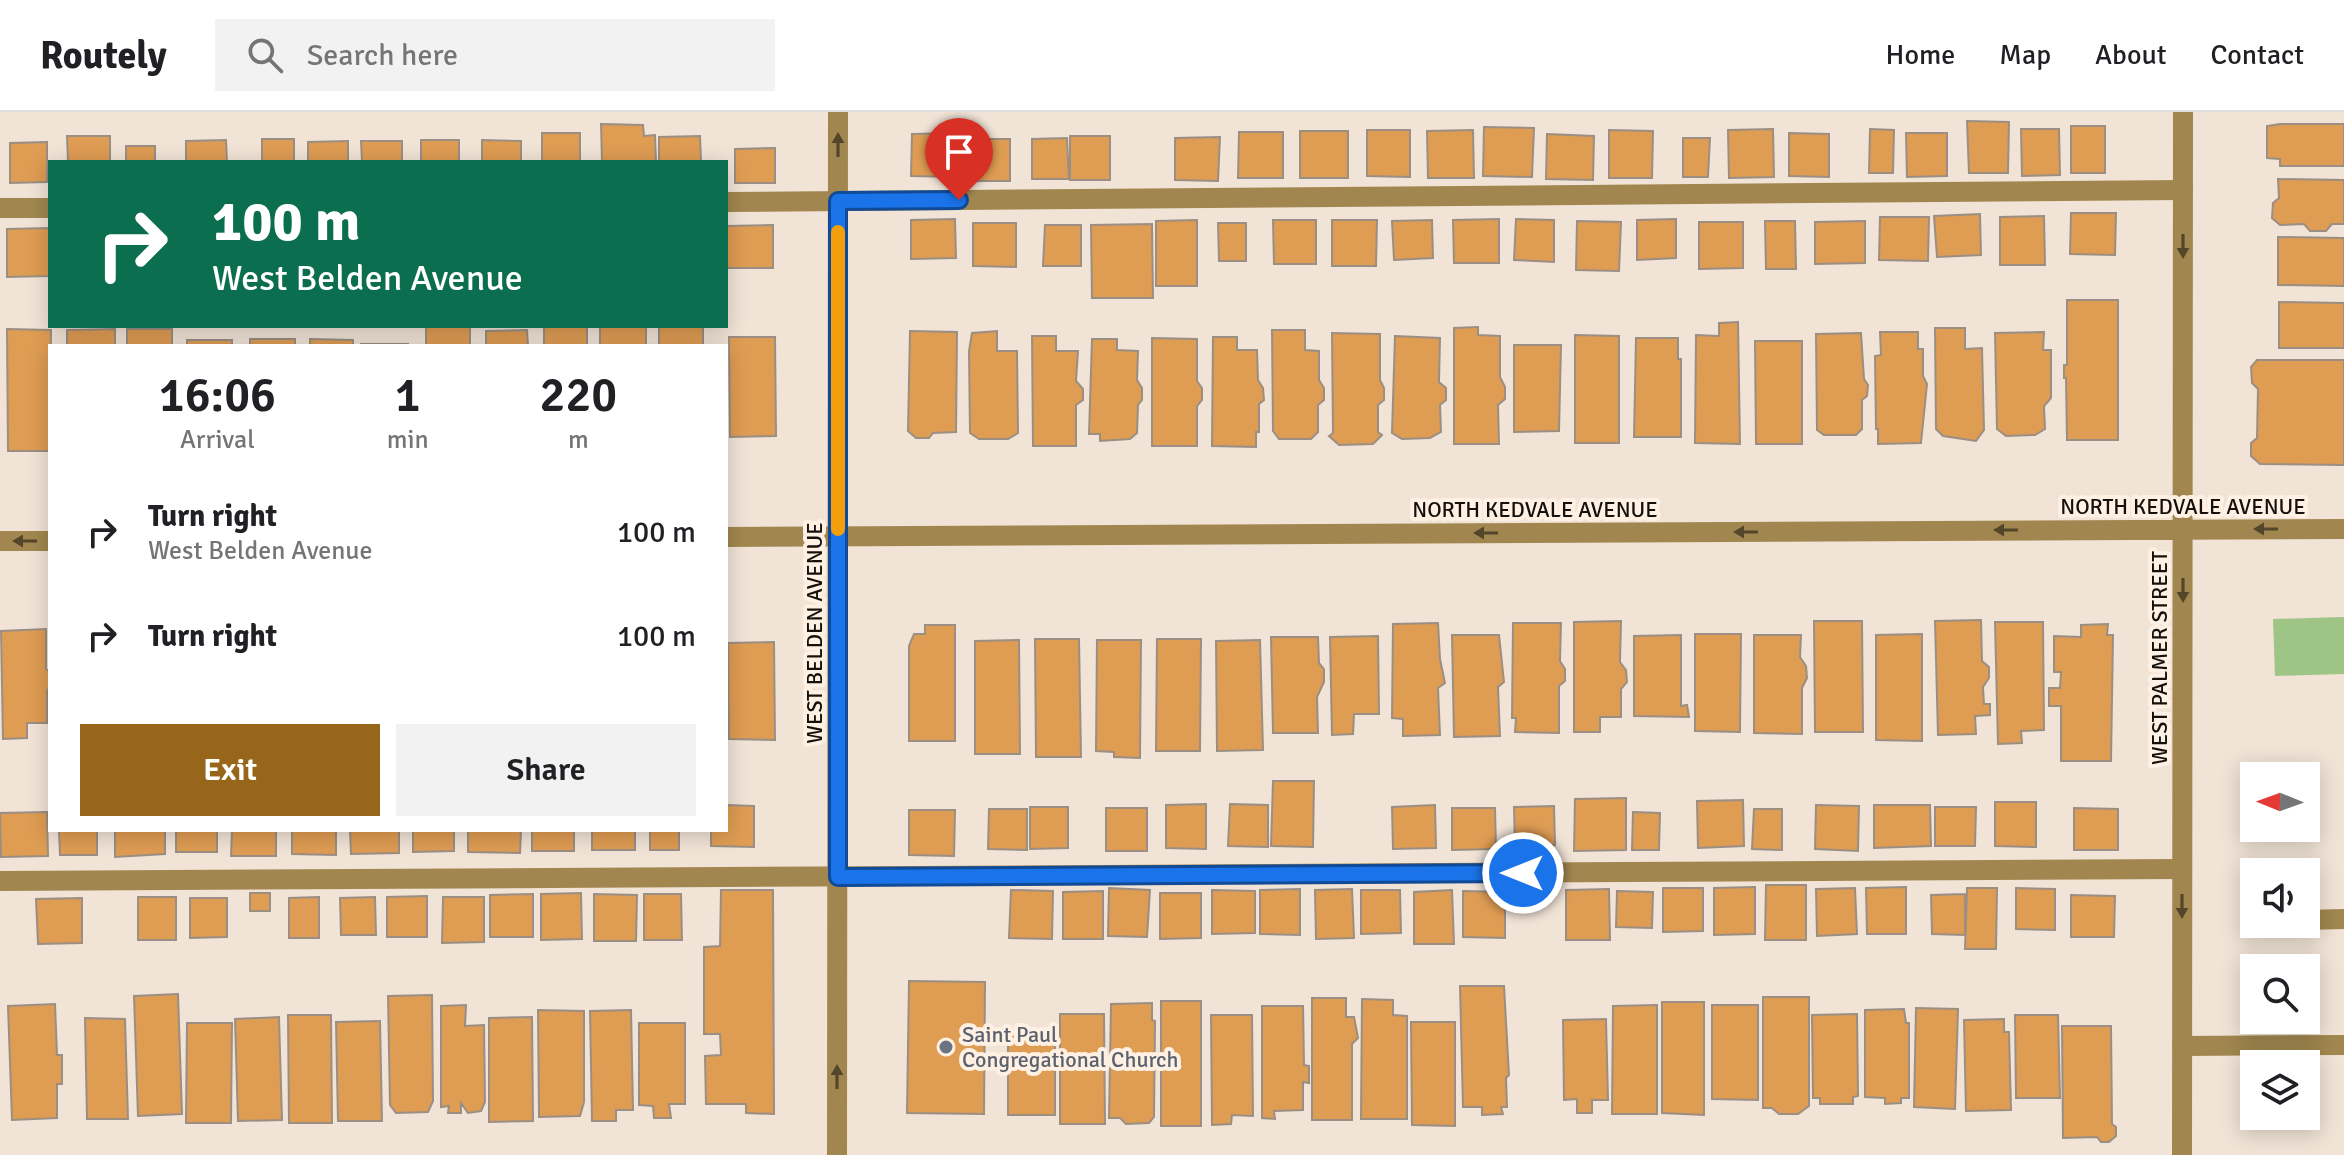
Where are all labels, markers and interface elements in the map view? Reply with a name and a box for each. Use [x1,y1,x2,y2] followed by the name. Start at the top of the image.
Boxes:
[215,19,775,91] search box
[40,32,167,79] text: Routely
[243,33,287,77] icon: search
[307,37,458,74] text: Search here
[1886,38,1955,72] text: Home
[1999,38,2051,72] text: Map
[2095,38,2167,72] text: About
[2211,38,2304,72] text: Contact
[925,118,993,200] pin
[937,130,981,174] icon: arrive
[832,132,844,157] one-way arrow
[212,187,360,256] text: 100 m
[80,192,184,296] icon: right
[2177,234,2189,259] one-way arrow
[212,256,523,301] text: West Belden Avenue
[159,366,276,425] text: 16:06
[395,366,421,425] text: 1
[539,366,617,425] text: 220
[180,424,255,456] text: Arrival
[387,424,429,456] text: min
[568,424,589,456] text: m
[2060,493,2306,520] street label: NORTH KEDVALE AVENUE
[1412,496,1658,523] street label: NORTH KEDVALE AVENUE
[148,498,277,535] text: Turn right
[80,510,124,554] icon: right
[617,514,696,551] text: 100 m
[801,522,828,744] street label: WEST BELDEN AVENUE
[2253,523,2278,535] one-way arrow
[1993,524,2018,537] one-way arrow
[1733,526,1758,538] one-way arrow
[1473,527,1498,539] one-way arrow
[12,535,37,547] one-way arrow
[148,535,373,567] text: West Belden Avenue
[2146,551,2173,765] street label: WEST PALMER STREET
[2177,578,2189,603] one-way arrow
[80,614,124,658] icon: right
[148,618,277,655] text: Turn right
[617,618,696,655] text: 100 m
[80,724,380,816] button: Exit
[396,724,696,816] button: Share
[2240,762,2320,842] north arrow
[2240,762,2320,1130] map controls
[1481,831,1565,915] position arrow
[2240,858,2320,938] button: sound
[2176,894,2188,919] one-way arrow
[2240,954,2320,1034] button: search
[962,1021,1178,1073] place label: Saint Paul Congregational Church
[937,1038,955,1056] marker: Saint Paul Congregational Church
[2240,1050,2320,1130] button: layers
[831,1064,843,1089] one-way arrow

